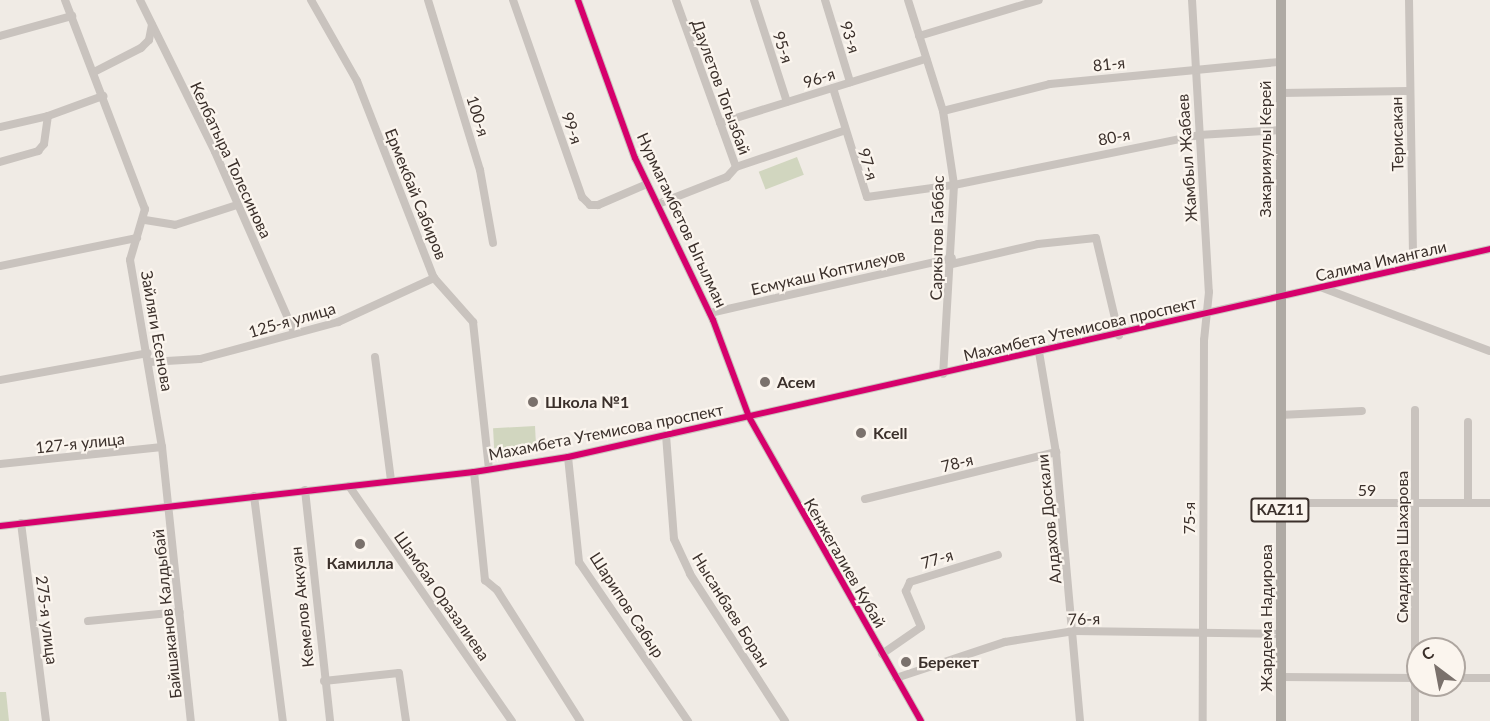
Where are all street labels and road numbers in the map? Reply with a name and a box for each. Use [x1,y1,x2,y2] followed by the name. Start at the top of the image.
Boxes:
[688,17,754,157] street label: Даулетов Тогызбай
[836,19,864,55] street label: 93-я
[769,29,797,65] street label: 95-я
[1092,53,1126,75] street label: 81-я
[801,64,837,92] street label: 96-я
[186,79,276,241] street label: Келбатыра Толесинова
[1255,80,1275,218] street label: Закарияулы Керей
[463,93,493,139] street label: 100-я
[1173,93,1201,223] street label: Жамбыл Жабаев
[1387,96,1407,172] street label: Терисакан
[558,110,586,146] street label: 99-я
[1096,124,1132,150] street label: 80-я
[381,126,451,262] street label: Ермекбай Сабиров
[633,129,731,311] street label: Нурмагамбетов Ыгылман
[854,146,882,182] street label: 97-я
[926,175,948,301] street label: Саркытов Габбас
[1314,237,1448,285] street label: Салима Имангали
[749,245,907,299] street label: Есмукаш Коптилеуов
[137,269,177,393] street label: Зайляги Есенова
[961,293,1199,365] street label: Махамбета Утемисова проспект
[246,298,338,342] street label: 125-я улица
[487,400,725,464] street label: Махамбета Утемисова проспект
[35,429,125,457] street label: 127-я улица
[939,450,975,476] street label: 78-я
[1033,453,1065,585] street label: Алдахов Доскали
[1392,471,1412,623] street label: Смадияра Шахарова
[1358,480,1376,500] street label: 59
[800,495,890,631] street label: Кенжегалиев Кубай
[1250,498,1310,522] road number: KAZ11
[1179,502,1199,534] street label: 75-я
[149,528,185,700] street label: Байшаканов Калдыбай
[390,528,494,664] street label: Шамбая Оразалиева
[1256,544,1276,692] street label: Жардема Надирова
[919,545,955,573] street label: 77-я
[286,546,318,668] street label: Кемелов Аккуан
[586,549,668,661] street label: Шарипов Сабыр
[688,549,774,671] street label: Нысанбаев Боран
[32,574,62,666] street label: 275-я улица
[1067,609,1101,629] street label: 76-я

